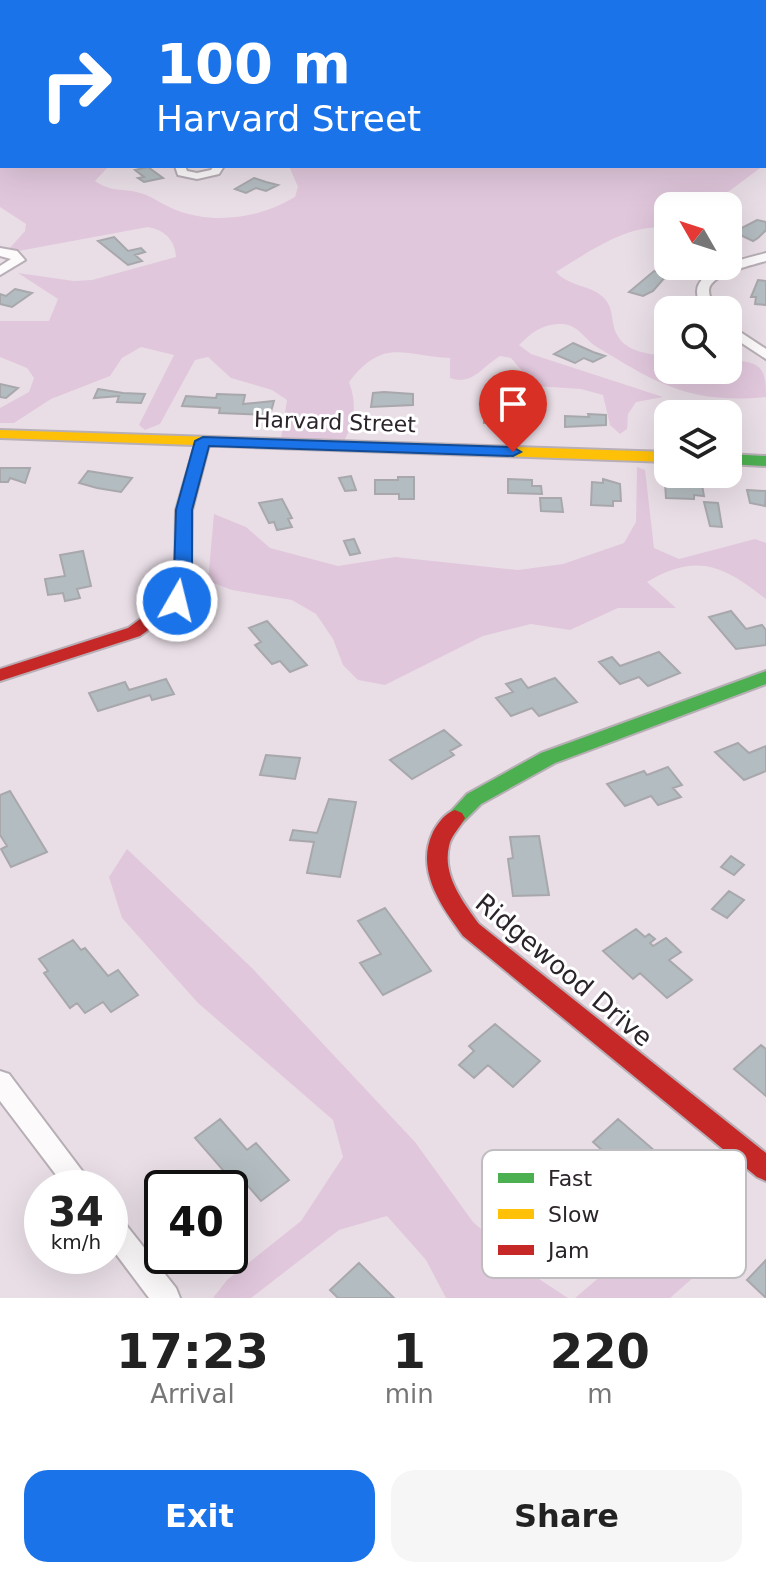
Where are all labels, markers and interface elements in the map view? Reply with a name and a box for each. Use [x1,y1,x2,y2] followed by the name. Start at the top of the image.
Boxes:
[156,31,351,96] text: 100 m
[24,32,128,136] icon: right
[156,98,421,139] text: Harvard Street
[654,192,742,280] north arrow
[654,192,742,488] map controls
[654,296,742,384] button: search
[479,370,547,452] pin
[491,382,535,426] icon: arrive
[654,400,742,488] button: layers
[254,407,417,437] street label: Harvard Street
[135,559,219,643] position arrow
[470,887,658,1053] street label: Ridgewood Drive
[482,1150,746,1278] legend
[548,1166,593,1191] text: Fast
[144,1170,248,1274] speed limit sign: 40
[48,1189,104,1235] text: 34
[548,1202,600,1227] text: Slow
[51,1230,101,1254] text: km/h
[546,1238,589,1263] text: Jam
[116,1323,269,1379] text: 17:23
[393,1323,426,1379] text: 1
[550,1323,650,1379] text: 220
[150,1379,235,1409] text: Arrival
[385,1379,434,1409] text: min
[587,1379,613,1409] text: m
[24,1470,375,1562] button: Exit
[391,1470,742,1562] button: Share

